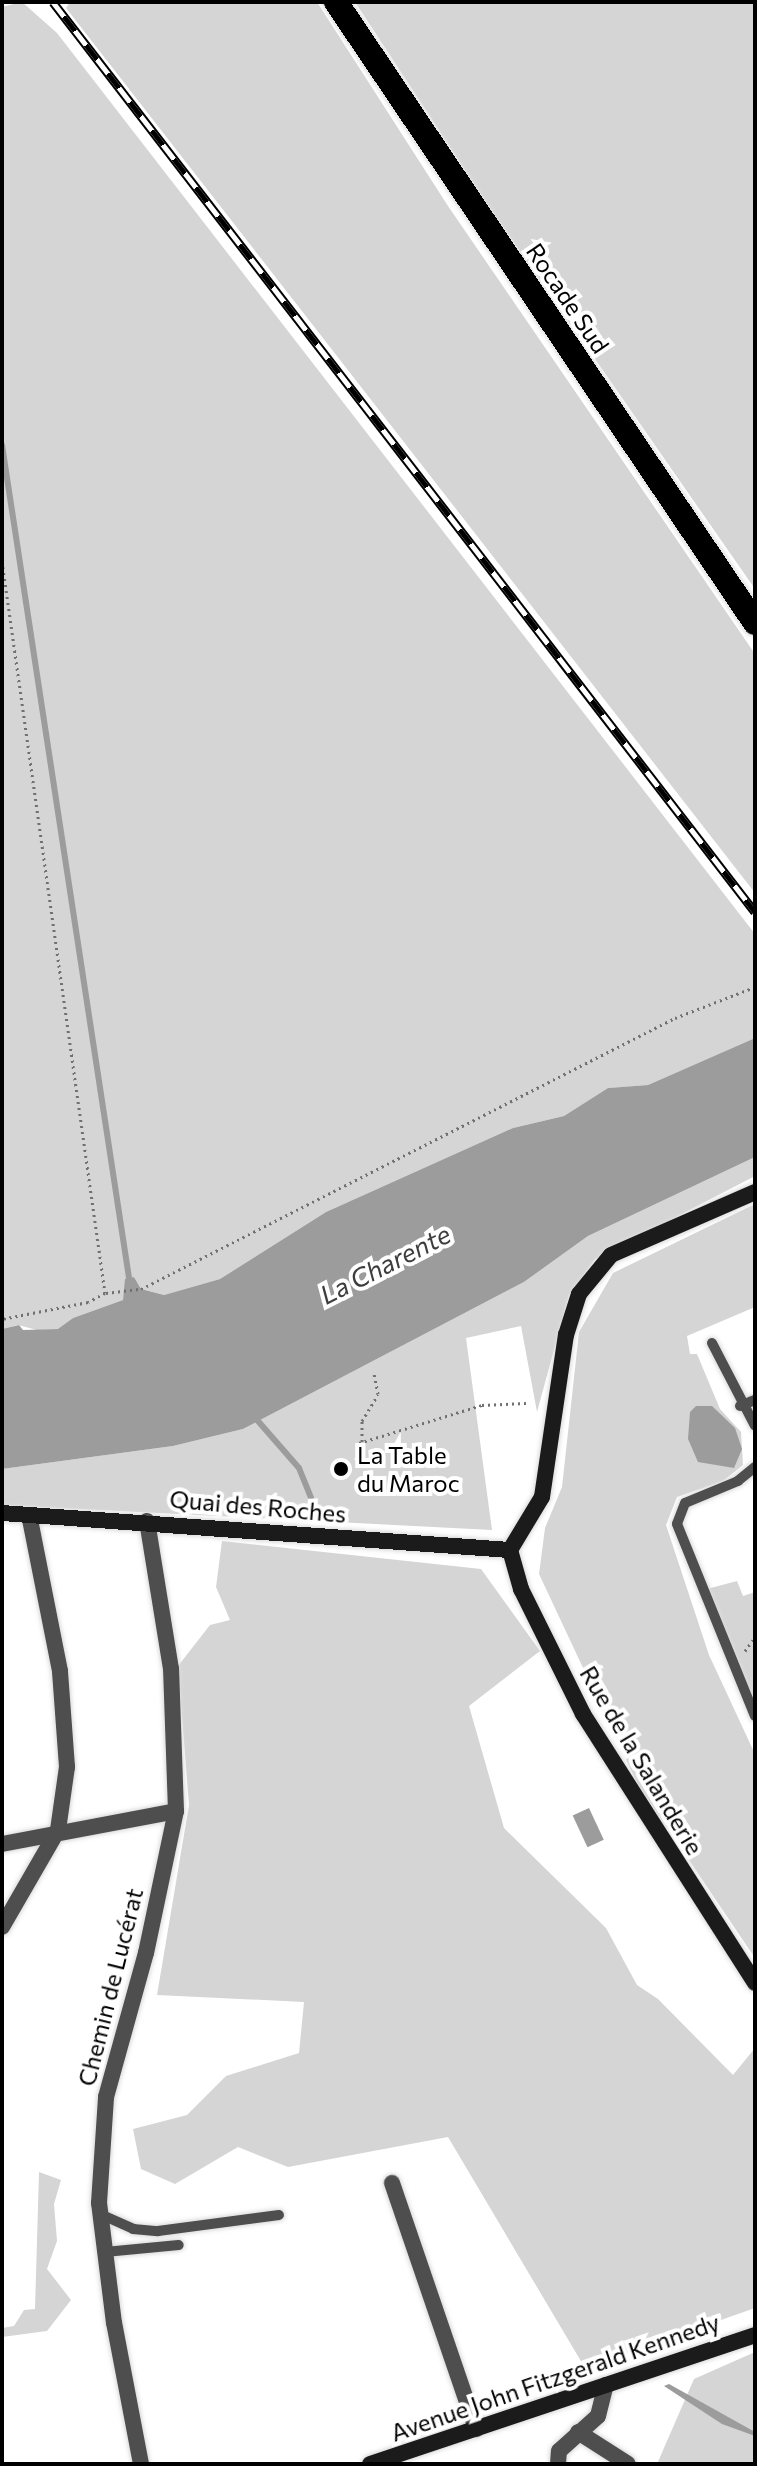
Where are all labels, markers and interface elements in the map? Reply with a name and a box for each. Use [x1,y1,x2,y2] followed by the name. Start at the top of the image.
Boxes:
[521,238,615,358] street label: Rocade Sud
[314,1218,456,1310] water label: La Charente
[357,1441,460,1497] place label: La Table du Maroc
[332,1460,350,1478] marker: La Table du Maroc
[168,1484,348,1528] street label: Quai des Roches
[574,1660,710,1860] street label: Rue de la Salanderie
[71,1885,149,2089] street label: Chemin de Lucérat
[387,2307,723,2447] street label: Avenue John Fitzgerald Kennedy

